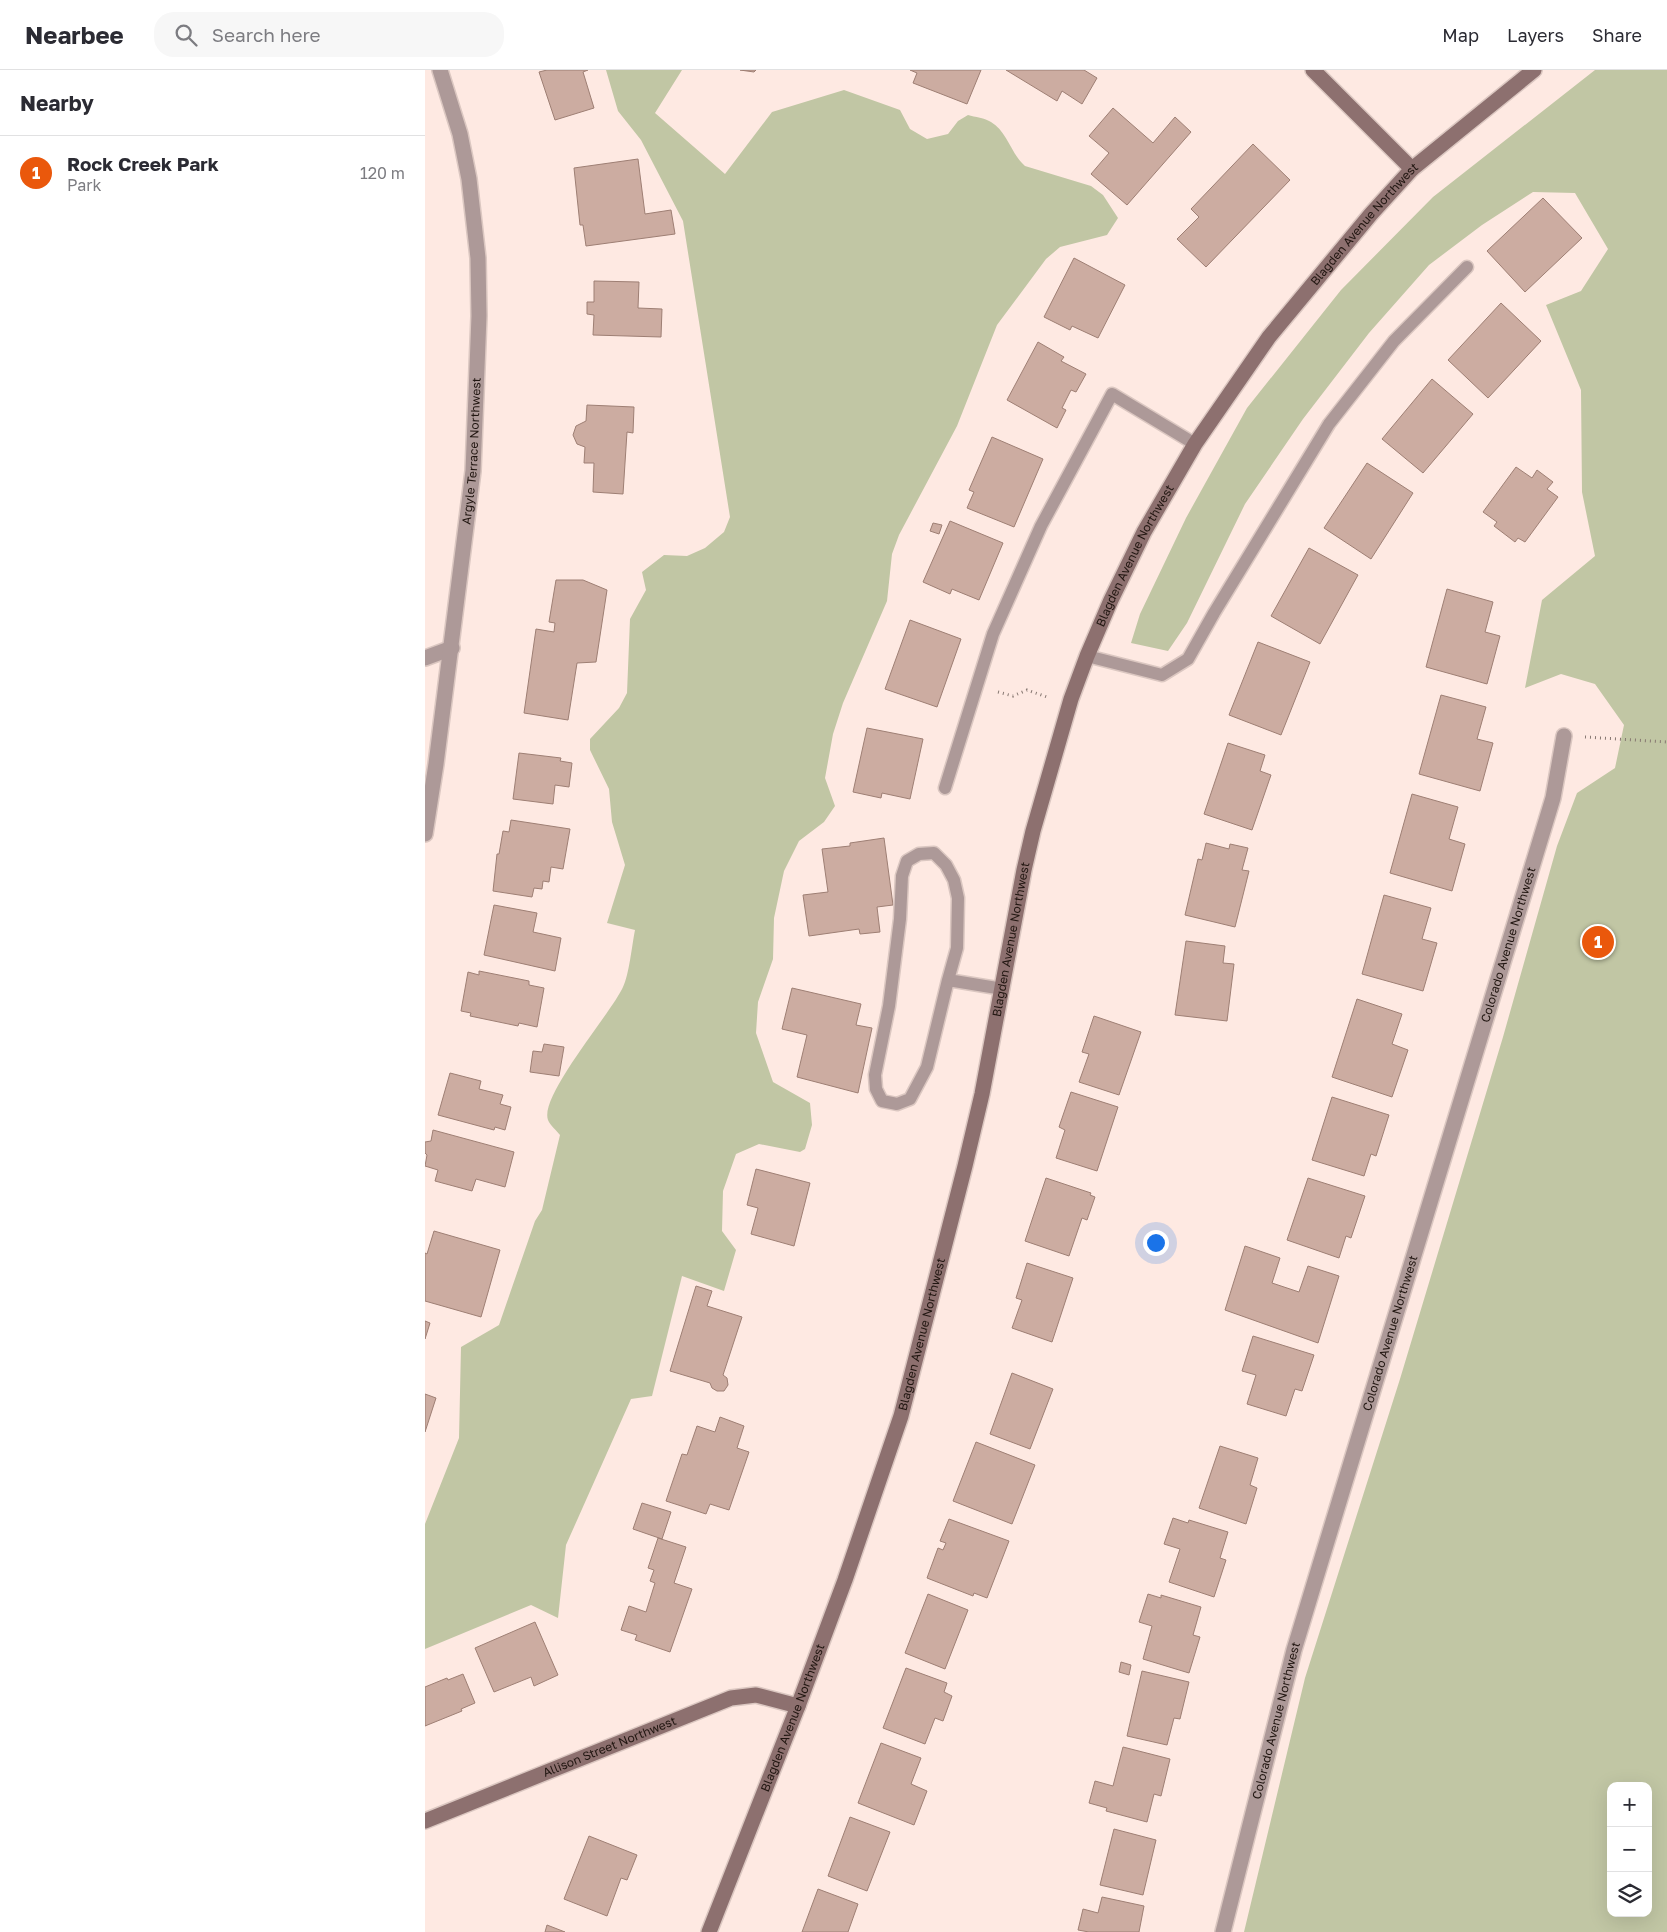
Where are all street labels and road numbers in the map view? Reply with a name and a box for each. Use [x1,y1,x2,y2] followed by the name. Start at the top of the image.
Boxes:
[1307,159,1421,288] street label: Blagden Avenue Northwest
[458,377,484,525] street label: Argyle Terrace Northwest
[1092,482,1177,629] street label: Blagden Avenue Northwest
[989,860,1033,1018] street label: Blagden Avenue Northwest
[1477,865,1539,1024] street label: Colorado Avenue Northwest
[1359,1253,1421,1413] street label: Colorado Avenue Northwest
[895,1256,948,1412] street label: Blagden Avenue Northwest
[1249,1640,1303,1801] street label: Colorado Avenue Northwest
[757,1641,828,1794] street label: Blagden Avenue Northwest
[541,1713,678,1780] street label: Allison Street Northwest

